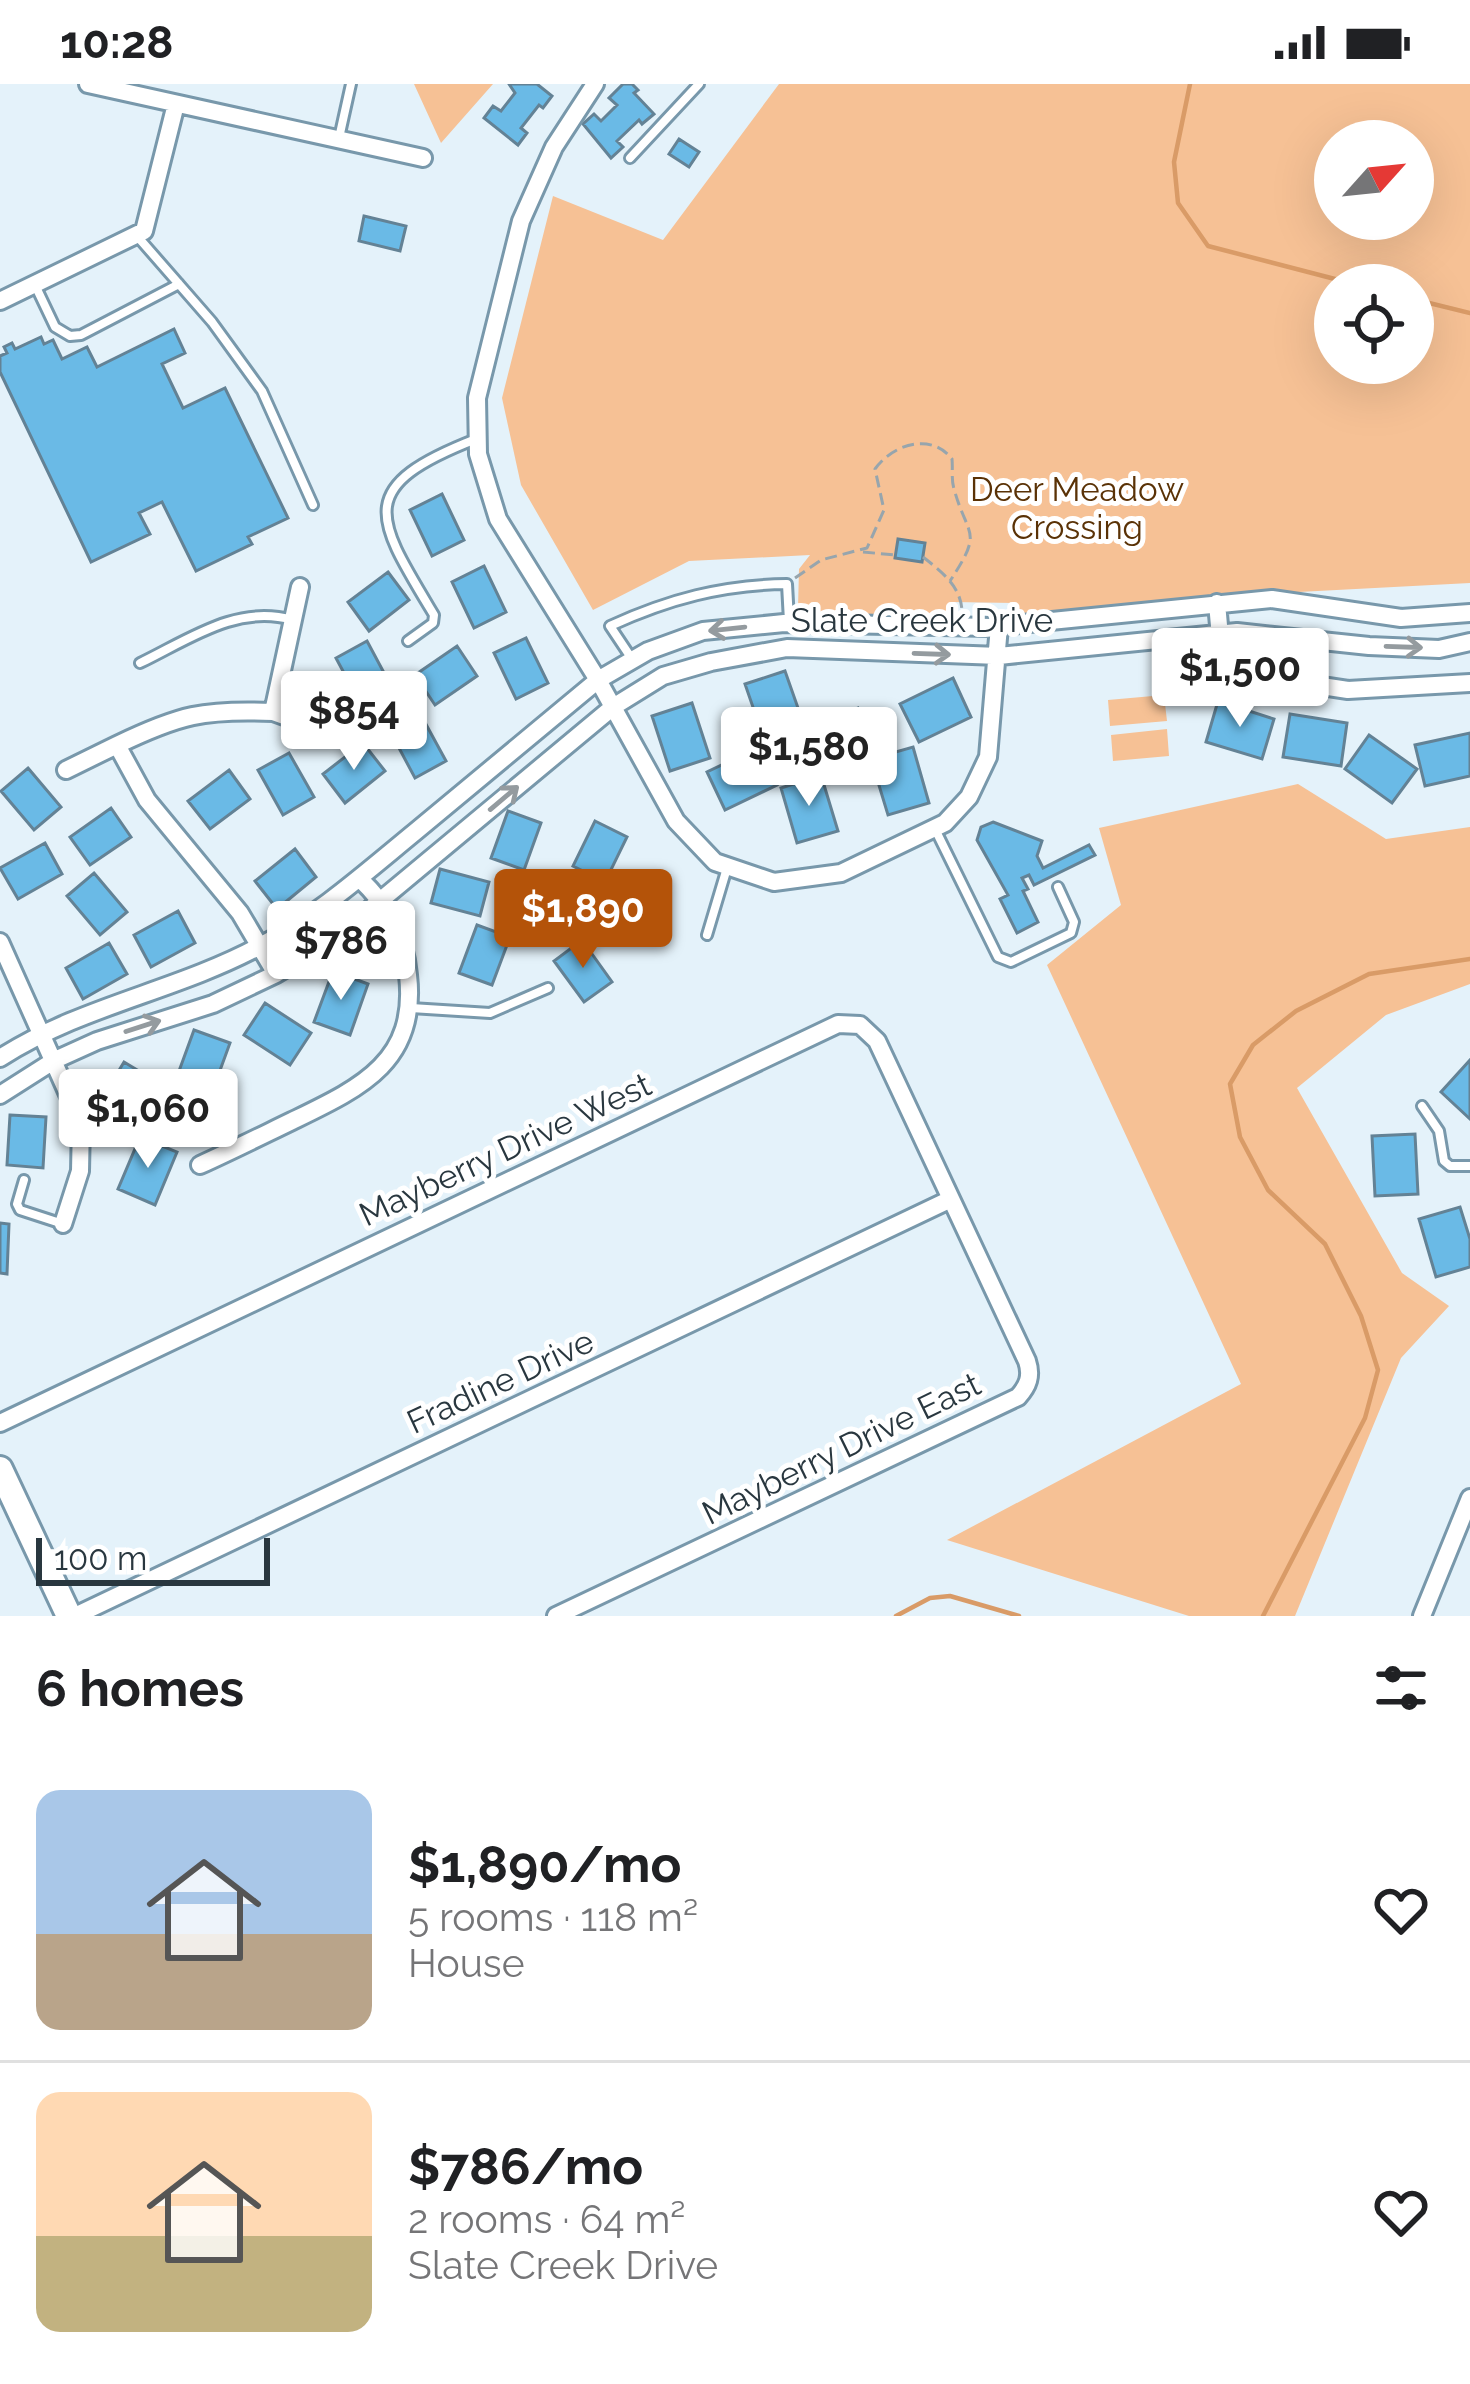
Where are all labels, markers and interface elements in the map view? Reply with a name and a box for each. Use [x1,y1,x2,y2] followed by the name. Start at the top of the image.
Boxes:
[60,16,174,69] text: 10:28
[1314,120,1434,240] north arrow
[1314,120,1434,384] map controls
[1314,264,1434,384] button: locate
[970,470,1184,547] park label: Deer Meadow Crossing
[791,601,1053,640] street label: Slate Creek Drive
[708,618,747,641] one-way arrow
[1142,628,1338,730] pin: $1,500
[1384,636,1423,659] one-way arrow
[912,642,951,665] one-way arrow
[1179,644,1301,690] text: $1,500
[283,671,425,773] pin: $854
[308,687,400,733] text: $854
[711,707,907,809] pin: $1,580
[748,723,870,769] text: $1,580
[488,785,519,813] one-way arrow
[485,869,681,971] pin: $1,890
[521,885,645,931] text: $1,890
[270,901,412,1003] pin: $786
[294,917,388,963] text: $786
[123,1014,161,1036] one-way arrow
[353,1065,657,1234] street label: Mayberry Drive West
[50,1069,246,1171] pin: $1,060
[86,1085,210,1131] text: $1,060
[401,1321,600,1442] street label: Fradine Drive
[696,1364,987,1533] street label: Mayberry Drive East
[36,1532,270,1585] scale bar
[54,1539,147,1578] text: 100 m
[1368,1655,1434,1721] icon: filters
[36,1658,244,1718] text: 6 homes
[408,1834,681,1894] text: $1,890/mo
[132,1838,276,1982] icon: home
[1368,1877,1434,1943] icon: heart
[408,1894,698,1940] text: 5 rooms · 118 m²
[408,1940,525,1986] text: House
[408,2136,643,2196] text: $786/mo
[132,2140,276,2284] icon: home
[1368,2179,1434,2245] icon: heart
[408,2196,685,2242] text: 2 rooms · 64 m²
[408,2242,718,2288] text: Slate Creek Drive

